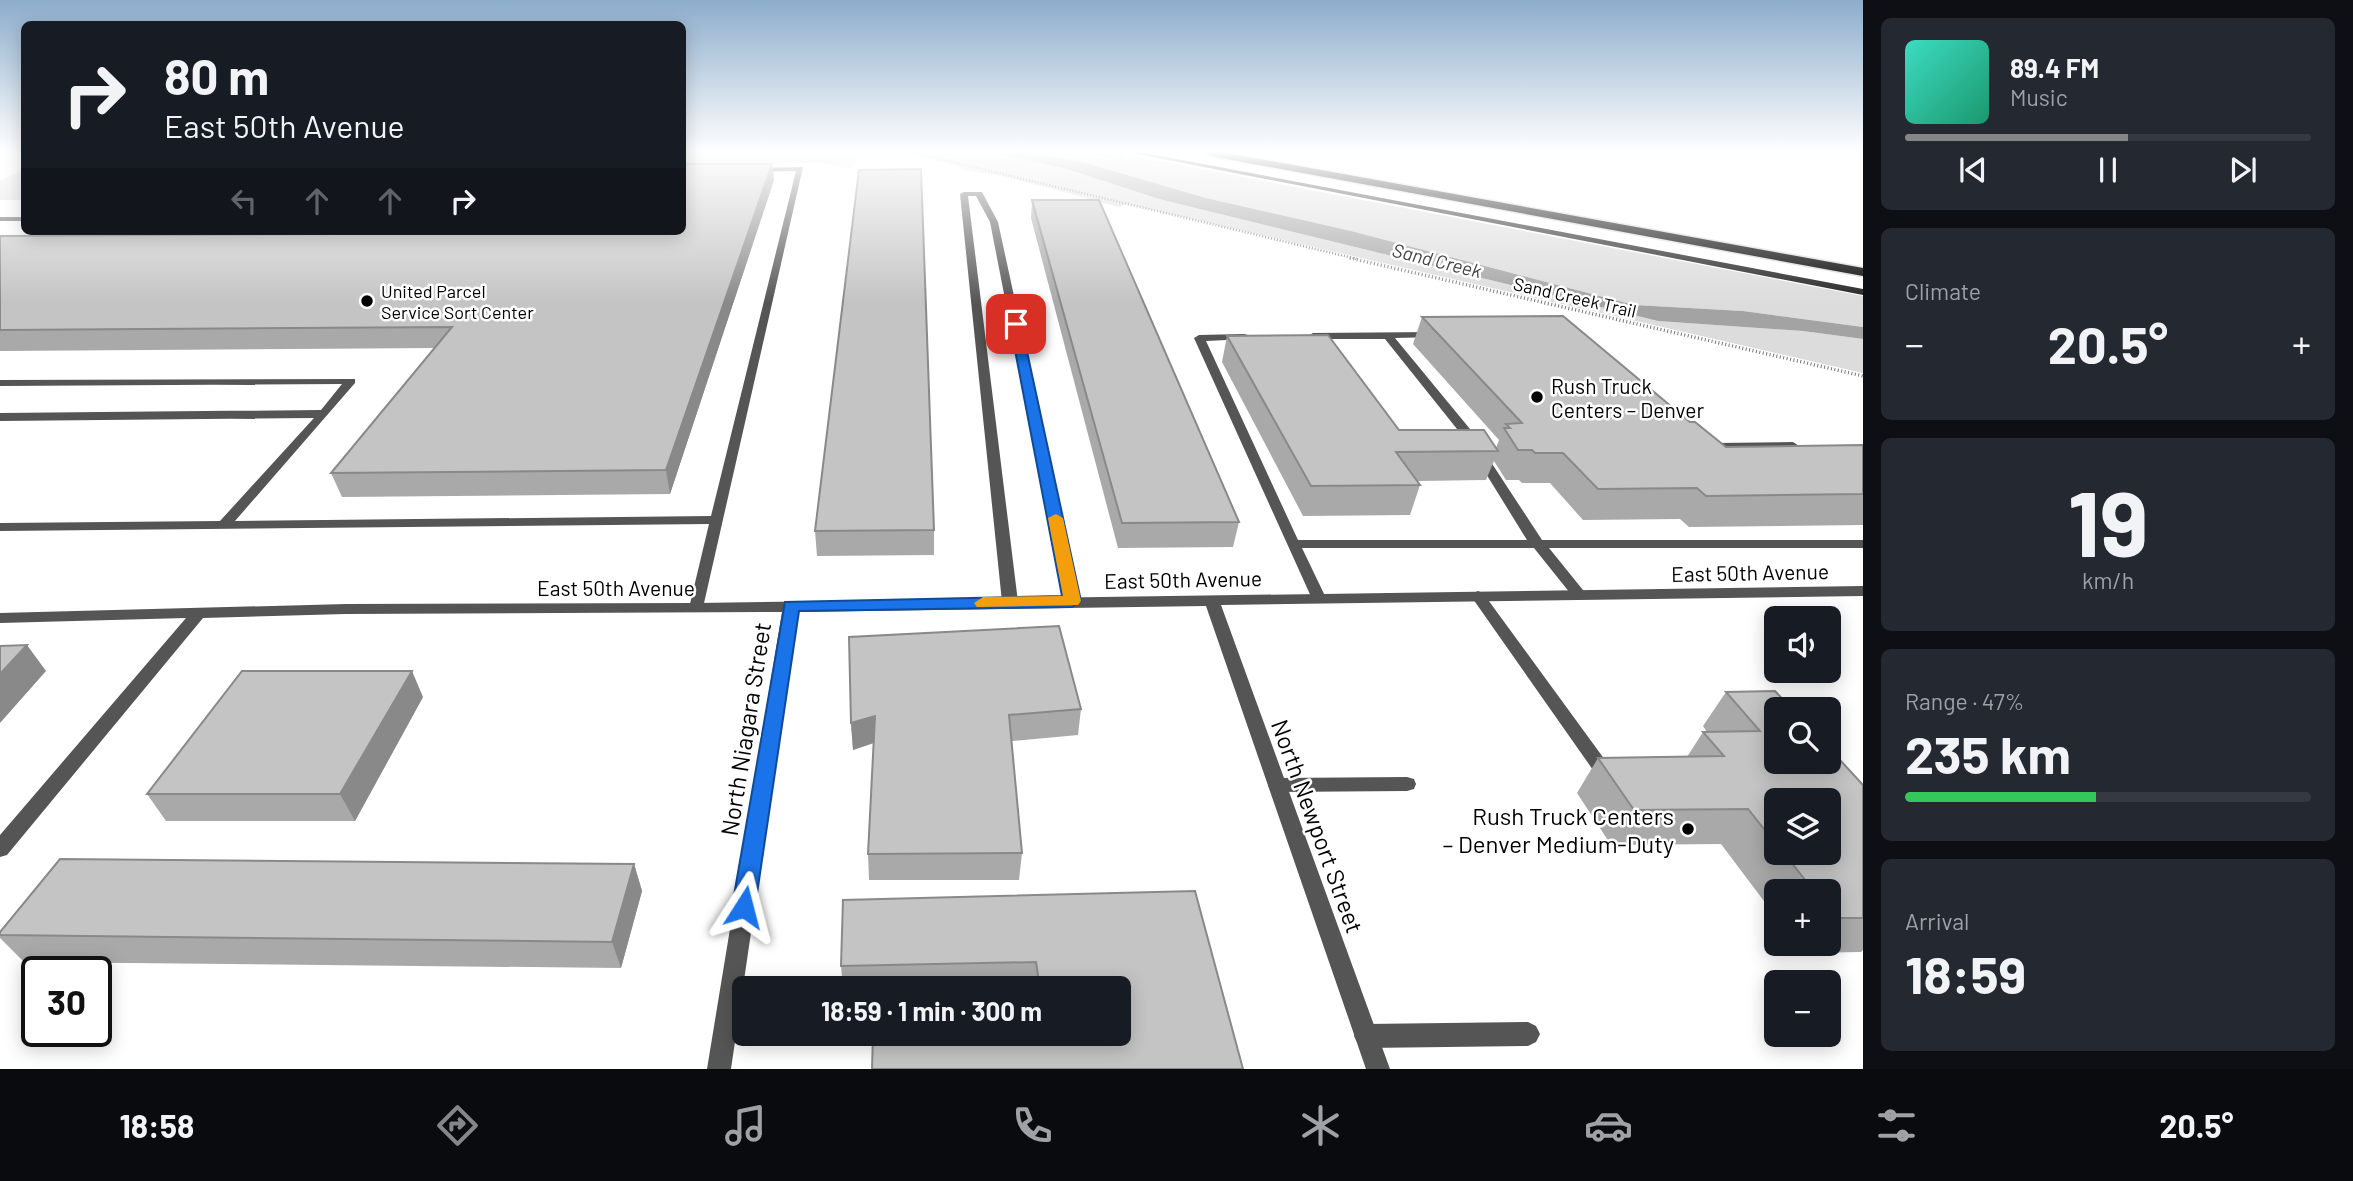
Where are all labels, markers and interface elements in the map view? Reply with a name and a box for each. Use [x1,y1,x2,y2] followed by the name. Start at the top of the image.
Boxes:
[164,46,269,105] text: 80 m
[49,49,140,140] icon: right
[2010,52,2099,83] text: 89.4 FM
[2010,83,2068,111] text: Music
[164,106,405,144] text: East 50th Avenue
[1954,151,1992,189] icon: previous
[2089,151,2127,189] icon: pause
[2224,151,2262,189] icon: next
[225,182,263,220] icon: left
[298,182,336,220] icon: ahead
[371,182,409,220] icon: ahead
[444,182,482,220] icon: right
[1390,238,1485,282] water label: Sand Creek
[1511,272,1639,322] street label: Sand Creek Trail
[1905,277,1981,305] text: Climate
[381,280,534,323] place label: United Parcel Service Sort Center
[359,293,375,309] marker: United Parcel Service Sort Center
[986,294,1046,354] pin
[997,305,1035,343] icon: arrive
[2048,312,2168,374] text: 20.5°
[1905,320,1924,366] text: −
[2292,320,2311,366] text: +
[1551,373,1704,422] place label: Rush Truck Centers – Denver
[1529,389,1545,405] marker: Rush Truck Centers – Denver
[2068,466,2148,575] text: 19
[1671,558,1829,586] street label: East 50th Avenue
[1104,565,1262,593] street label: East 50th Avenue
[2082,566,2134,594] text: km/h
[537,575,695,600] street label: East 50th Avenue
[1764,606,1841,1047] map controls
[1764,606,1841,683] button: sound
[714,620,776,838] street label: North Niagara Street
[1905,687,2024,715] text: Range · 47%
[1764,697,1841,774] button: search
[1266,715,1370,937] street label: North Newport Street
[1905,722,2071,784] text: 235 km
[1764,788,1841,865] button: layers
[1442,801,1674,858] place label: Rush Truck Centers – Denver Medium-Duty
[1680,821,1696,837] marker: Rush Truck Centers – Denver Medium-Duty
[707,870,781,944] position arrow
[1764,879,1841,956] button: +
[1905,907,1969,935] text: Arrival
[1905,942,2026,1004] text: 18:59
[21,956,112,1047] speed limit sign: 30
[1764,970,1841,1047] button: −
[821,995,1042,1026] text: 18:59 · 1 min · 300 m
[433,1101,482,1150] icon: directions
[721,1101,770,1150] icon: music
[1008,1101,1057,1150] icon: phone
[1296,1101,1345,1150] icon: climate
[1584,1101,1633,1150] icon: car
[1872,1101,1921,1150] icon: filters
[119,1106,194,1144] text: 18:58
[2159,1106,2234,1144] text: 20.5°

